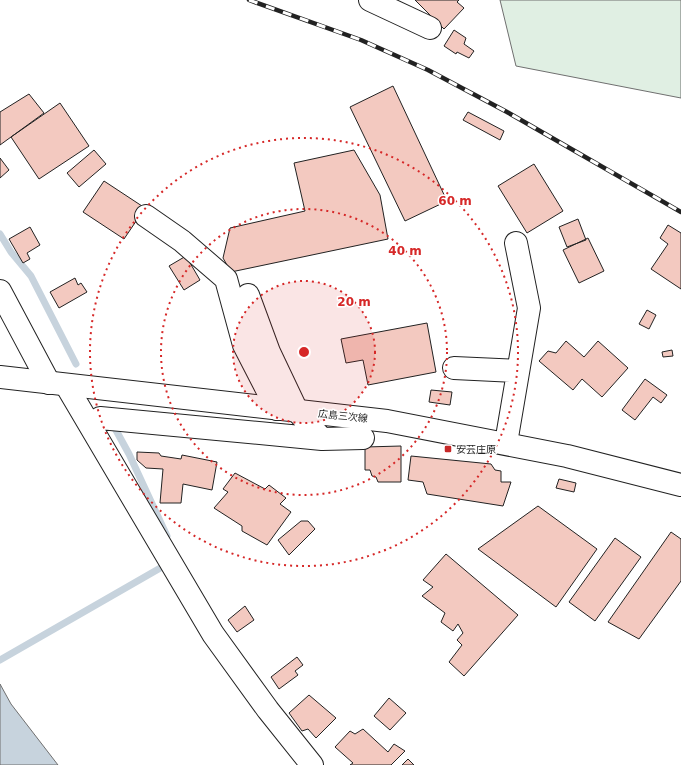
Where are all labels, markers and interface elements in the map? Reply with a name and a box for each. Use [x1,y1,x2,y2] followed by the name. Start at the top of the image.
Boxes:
[438,194,472,208] text: 60 m
[388,244,422,258] text: 40 m
[337,295,371,309] text: 20 m
[297,345,311,359] centre of rings
[318,408,368,424] street label: 広島三次線
[443,444,453,454] marker: 安芸庄原
[456,444,496,455] place label: 安芸庄原

